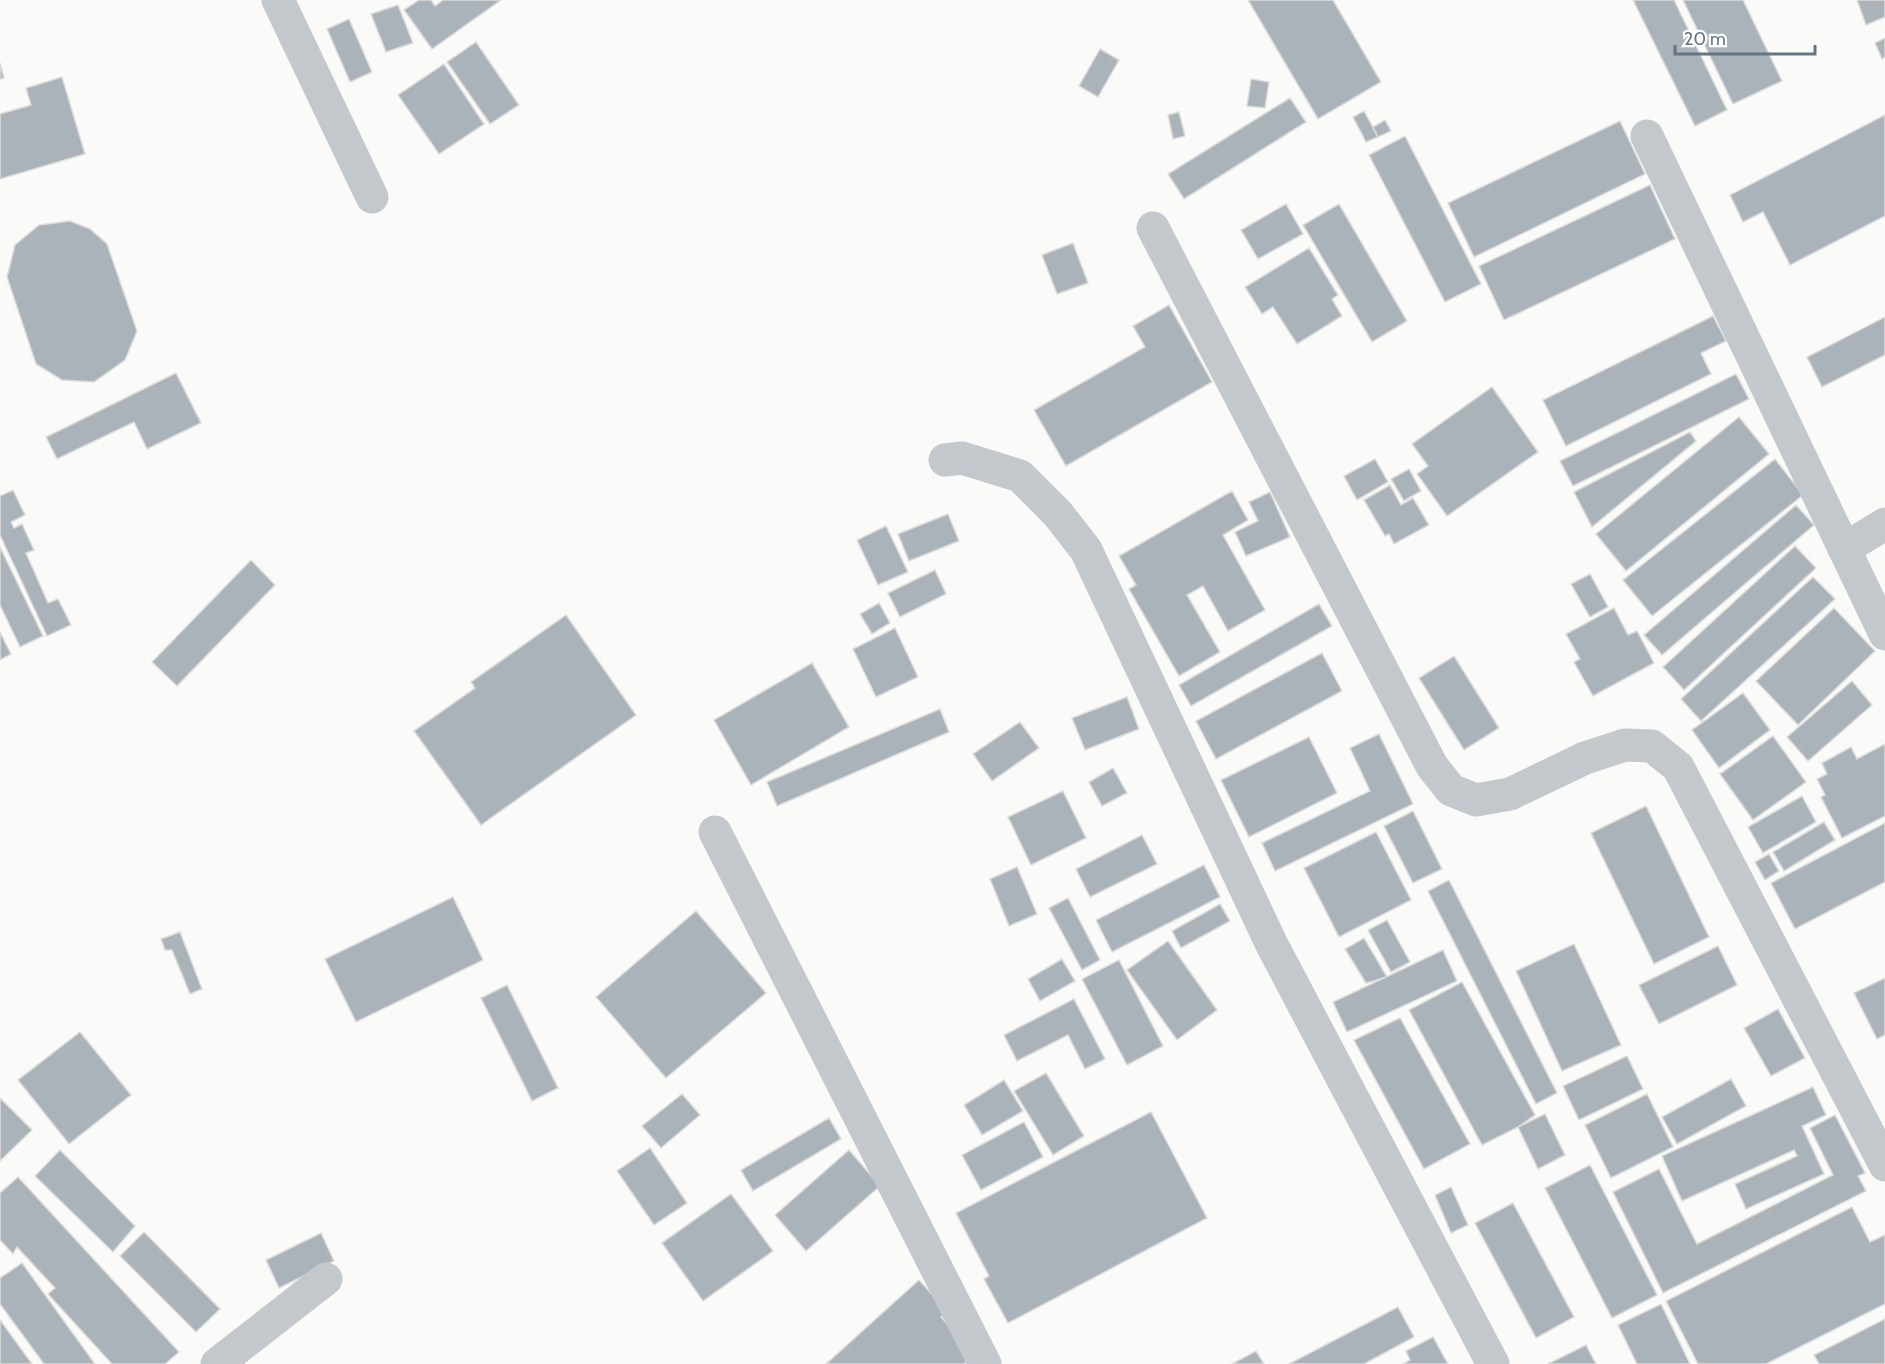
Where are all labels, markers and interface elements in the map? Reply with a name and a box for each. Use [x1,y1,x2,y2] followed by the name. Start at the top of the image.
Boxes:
[1675,18,1814,56] scale bar
[1684,28,1726,50] text: 20 m

